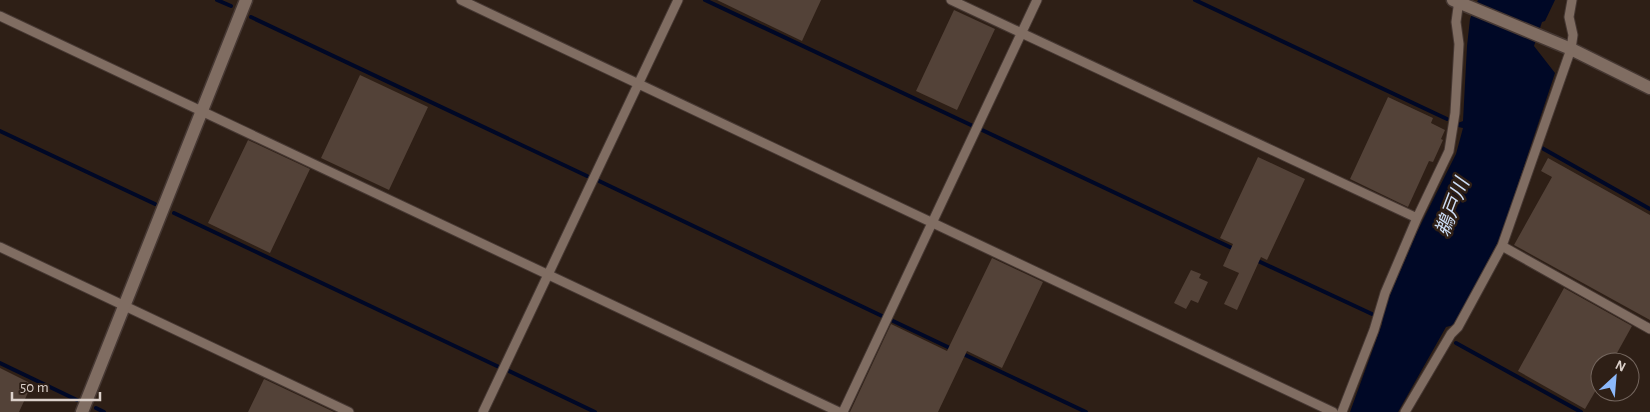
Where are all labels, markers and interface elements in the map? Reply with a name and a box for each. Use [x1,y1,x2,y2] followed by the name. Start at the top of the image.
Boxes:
[1432,174,1474,239] water label: 鵜戸川
[1590,352,1640,402] north arrow
[1613,358,1628,375] text: N
[12,370,100,402] scale bar
[20,380,49,395] text: 50 m

